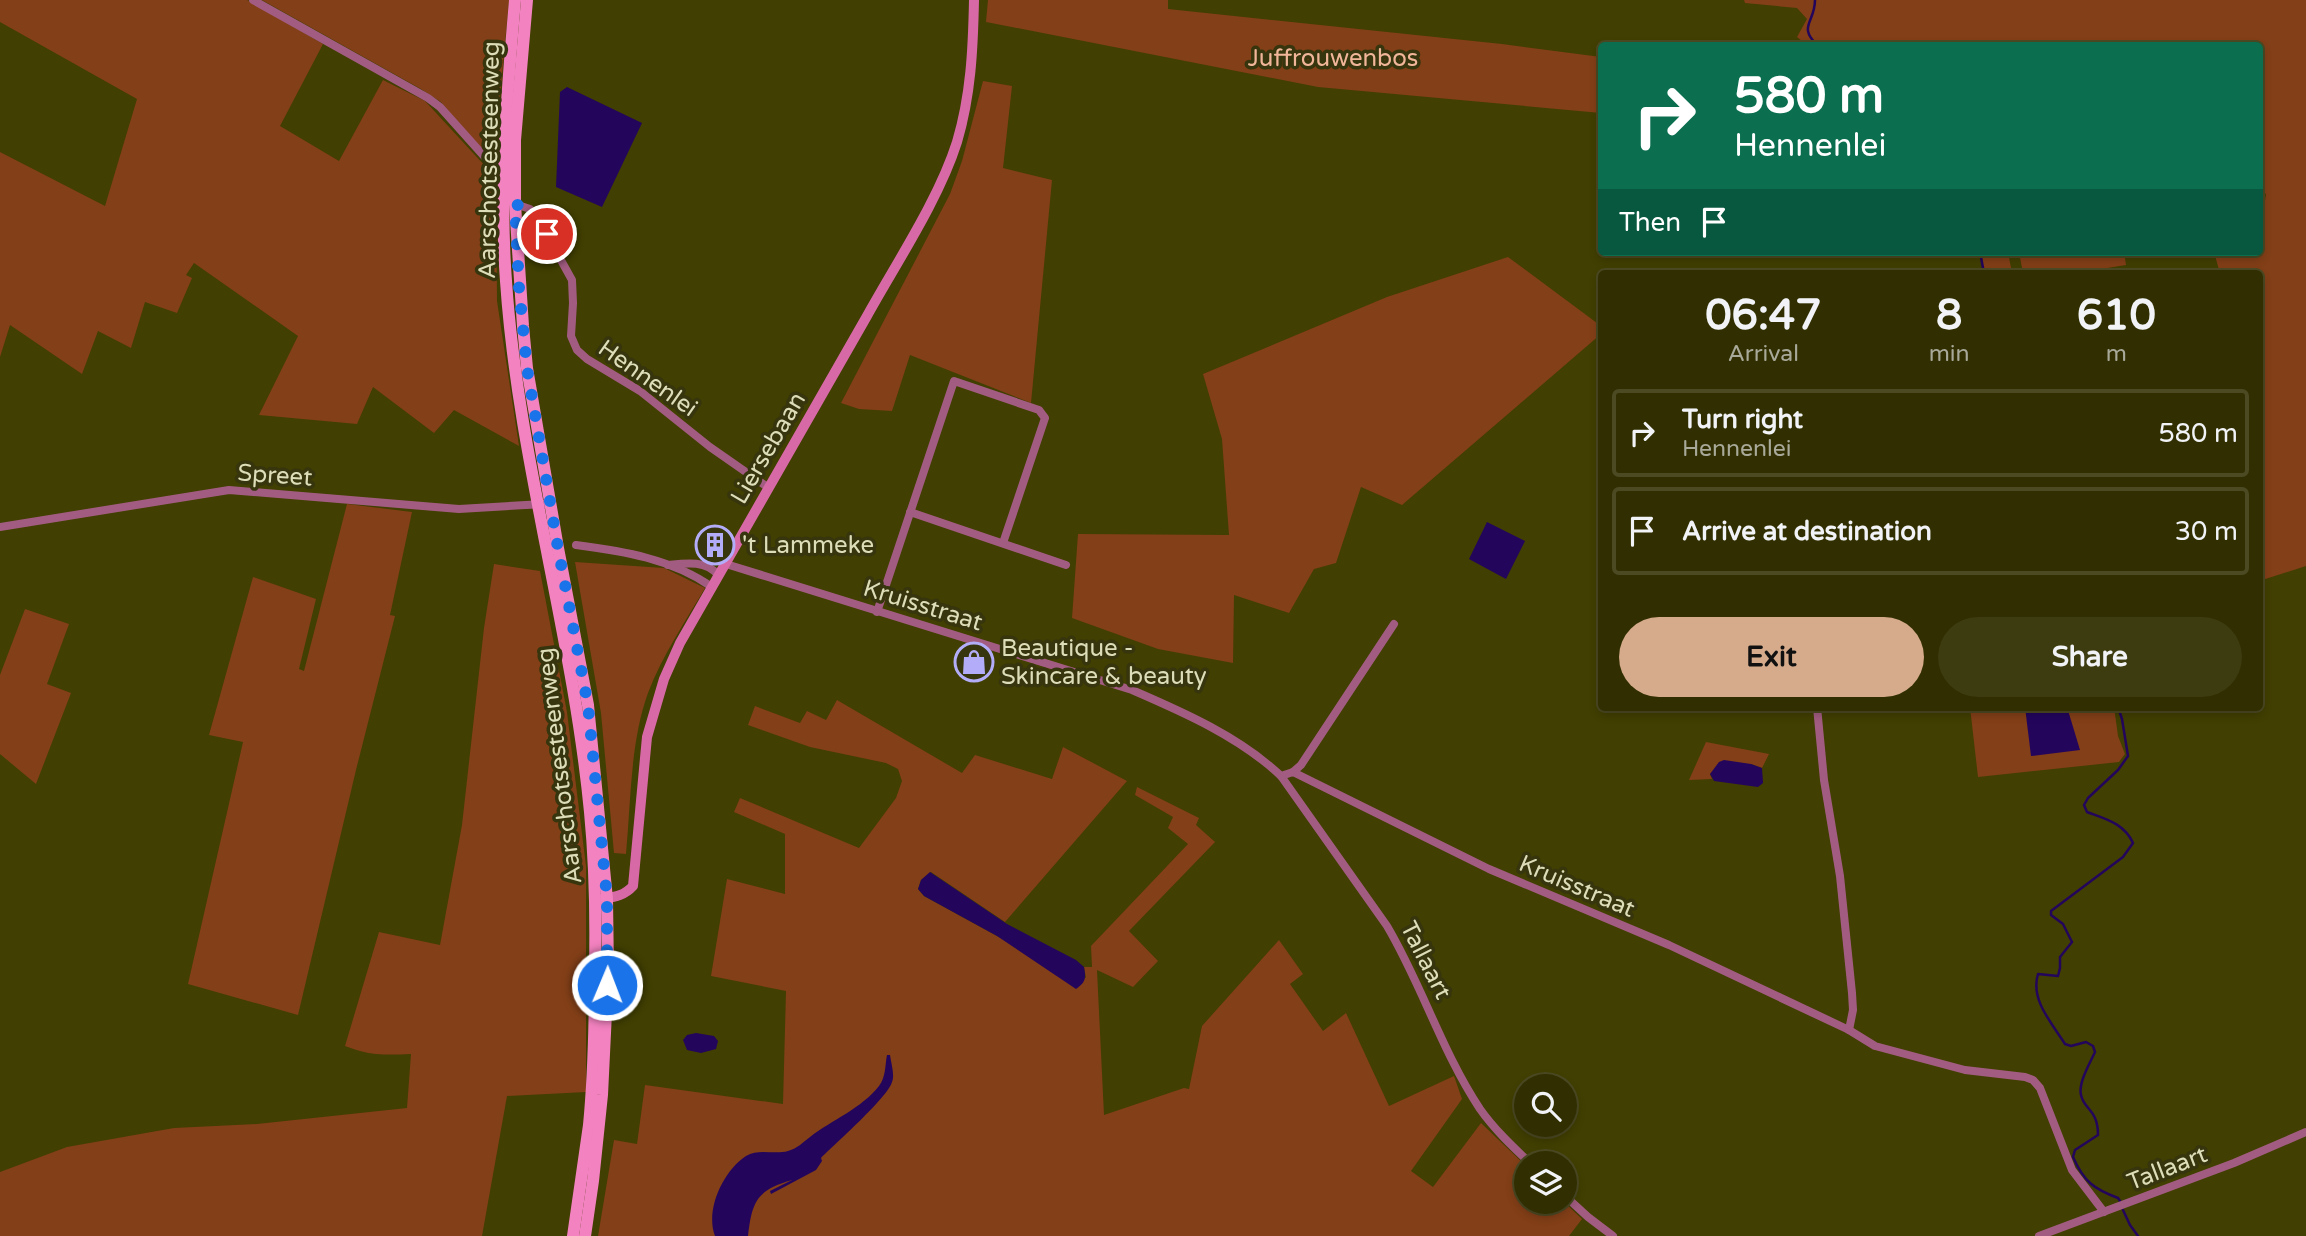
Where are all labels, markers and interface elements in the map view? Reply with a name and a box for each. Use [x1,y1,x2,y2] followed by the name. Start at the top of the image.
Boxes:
[473,41,506,279] street label: Aarschotsesteenweg
[1248,44,1418,73] park label: Juffrouwenbos
[1734,67,1884,126] text: 580 m
[1619,70,1710,161] icon: right
[1734,127,1886,165] text: Hennenlei
[1695,203,1733,241] icon: arrive
[517,204,577,264] pin
[1619,207,1681,238] text: Then
[528,215,566,253] icon: arrive
[1705,290,1822,341] text: 06:47
[1936,290,1962,341] text: 8
[2077,290,2156,341] text: 610
[593,334,703,423] street label: Hennenlei
[1728,340,1799,368] text: Arrival
[1929,340,1970,368] text: min
[2106,340,2127,368] text: m
[725,387,812,509] street label: Liersebaan
[1682,404,1803,435] text: Turn right
[1623,414,1661,452] icon: right
[2158,418,2238,449] text: 580 m
[1682,435,1792,463] text: Hennenlei
[237,458,313,493] street label: Spreet
[1623,512,1661,550] icon: arrive
[1682,516,1932,547] text: Arrive at destination
[2175,516,2238,547] text: 30 m
[694,524,736,566] building icon: 't Lammeke
[742,531,874,560] place label: 't Lammeke
[860,574,986,637] street label: Kruisstraat
[1619,617,1924,697] button: Exit
[1938,617,2242,697] button: Share
[1001,634,1207,691] place label: Beautique - Skincare & beauty
[953,641,995,683] shop icon: Beautique - Skincare & beauty
[531,646,588,886] street label: Aarschotsesteenweg
[1515,849,1639,924] street label: Kruisstraat
[1394,916,1457,1004] street label: Tallaart
[570,948,644,1022] position arrow
[1514,1074,1577,1214] map controls
[1514,1074,1577,1137] button: search
[2123,1140,2211,1197] street label: Tallaart
[1514,1151,1577,1214] button: layers

